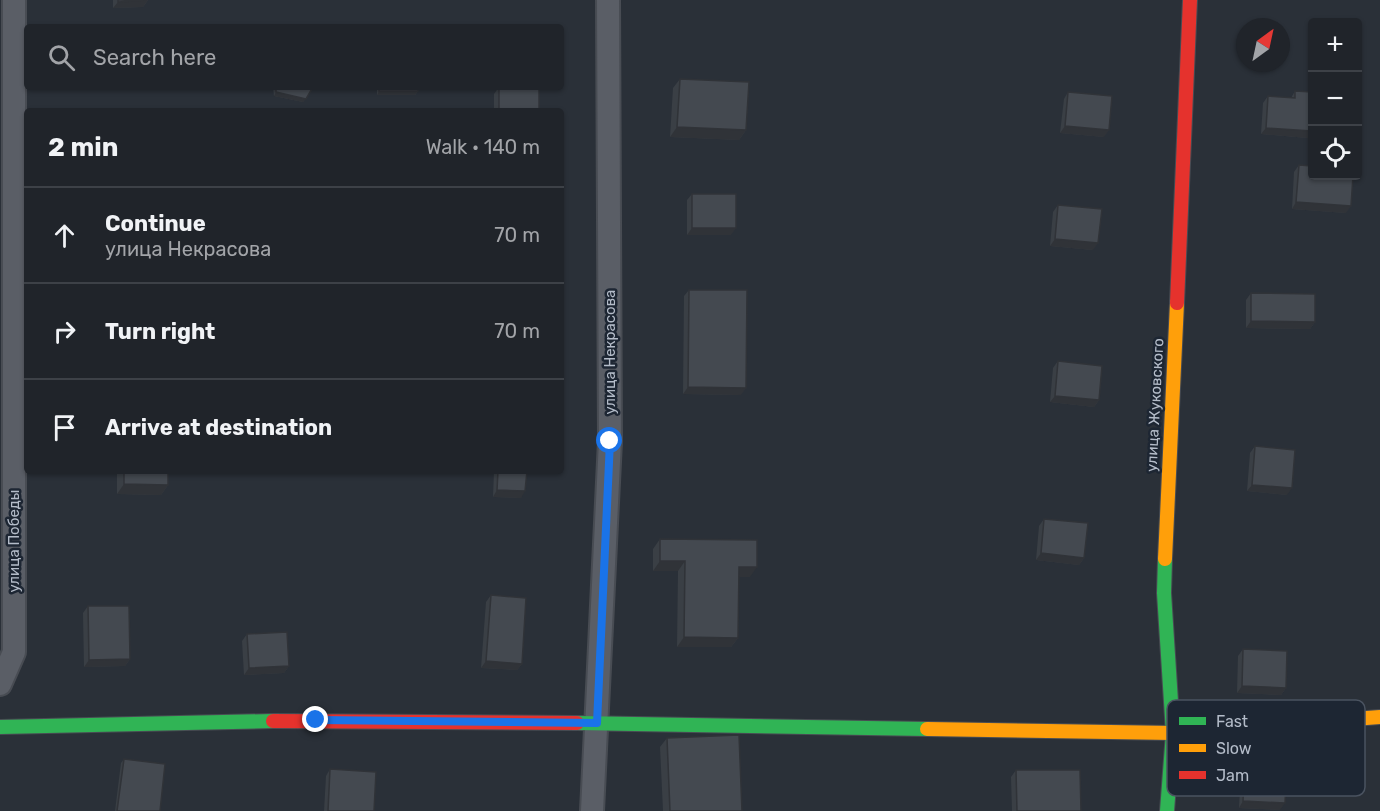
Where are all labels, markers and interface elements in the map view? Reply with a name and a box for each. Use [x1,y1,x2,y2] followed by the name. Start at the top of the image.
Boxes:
[1236,18,1290,72] north arrow
[1308,18,1362,180] map controls
[1308,18,1362,72] button: +
[24,24,564,90] search box
[45,41,78,74] icon: search
[93,44,216,71] text: Search here
[1308,72,1362,126] button: −
[1308,126,1362,180] button: locate
[48,132,118,163] text: 2 min
[426,135,540,159] text: Walk · 140 m
[105,210,206,237] text: Continue
[48,219,81,252] icon: ahead
[494,223,540,247] text: 70 m
[105,237,271,261] text: улица Некрасова
[601,290,619,414] street label: улица Некрасова
[48,315,81,348] icon: right
[105,318,215,345] text: Turn right
[494,319,540,343] text: 70 m
[1143,338,1167,472] street label: улица Жуковского
[48,411,81,444] icon: arrive
[105,414,332,441] text: Arrive at destination
[596,427,622,453] route start
[5,490,23,592] street label: улица Победы
[1167,700,1365,796] legend
[302,706,328,732] route end
[1216,712,1248,731] text: Fast
[1216,739,1252,758] text: Slow
[1216,766,1249,785] text: Jam

